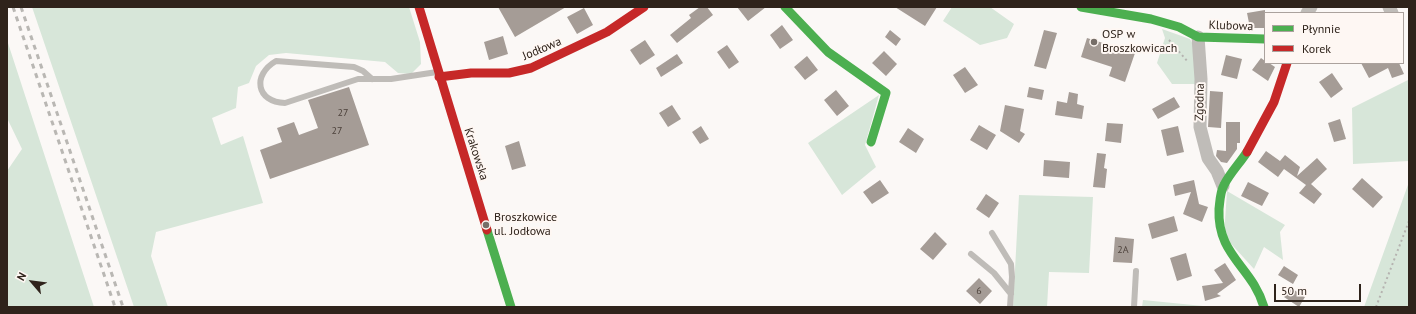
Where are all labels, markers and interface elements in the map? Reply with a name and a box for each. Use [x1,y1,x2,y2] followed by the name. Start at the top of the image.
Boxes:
[1264,12,1404,64] legend
[1208,18,1254,34] street label: Klubowa
[1302,21,1340,36] text: Płynnie
[1102,28,1177,56] place label: OSP w Broszkowicach
[520,34,564,64] street label: Jodłowa
[1089,37,1099,47] marker: OSP w Broszkowicach
[1302,41,1331,56] text: Korek
[1192,83,1208,121] street label: Zgodna
[338,107,348,119] house number: 27
[332,125,342,137] house number: 27
[461,126,491,182] street label: Krakowska
[494,211,557,239] place label: Broszkowice ul. Jodłowa
[481,220,491,230] marker: Broszkowice ul. Jodłowa
[1117,244,1129,256] house number: 2A
[12,262,52,302] north arrow
[14,270,29,283] text: N
[1276,276,1363,302] scale bar
[1281,283,1307,298] text: 50 m
[976,285,982,297] house number: 6

